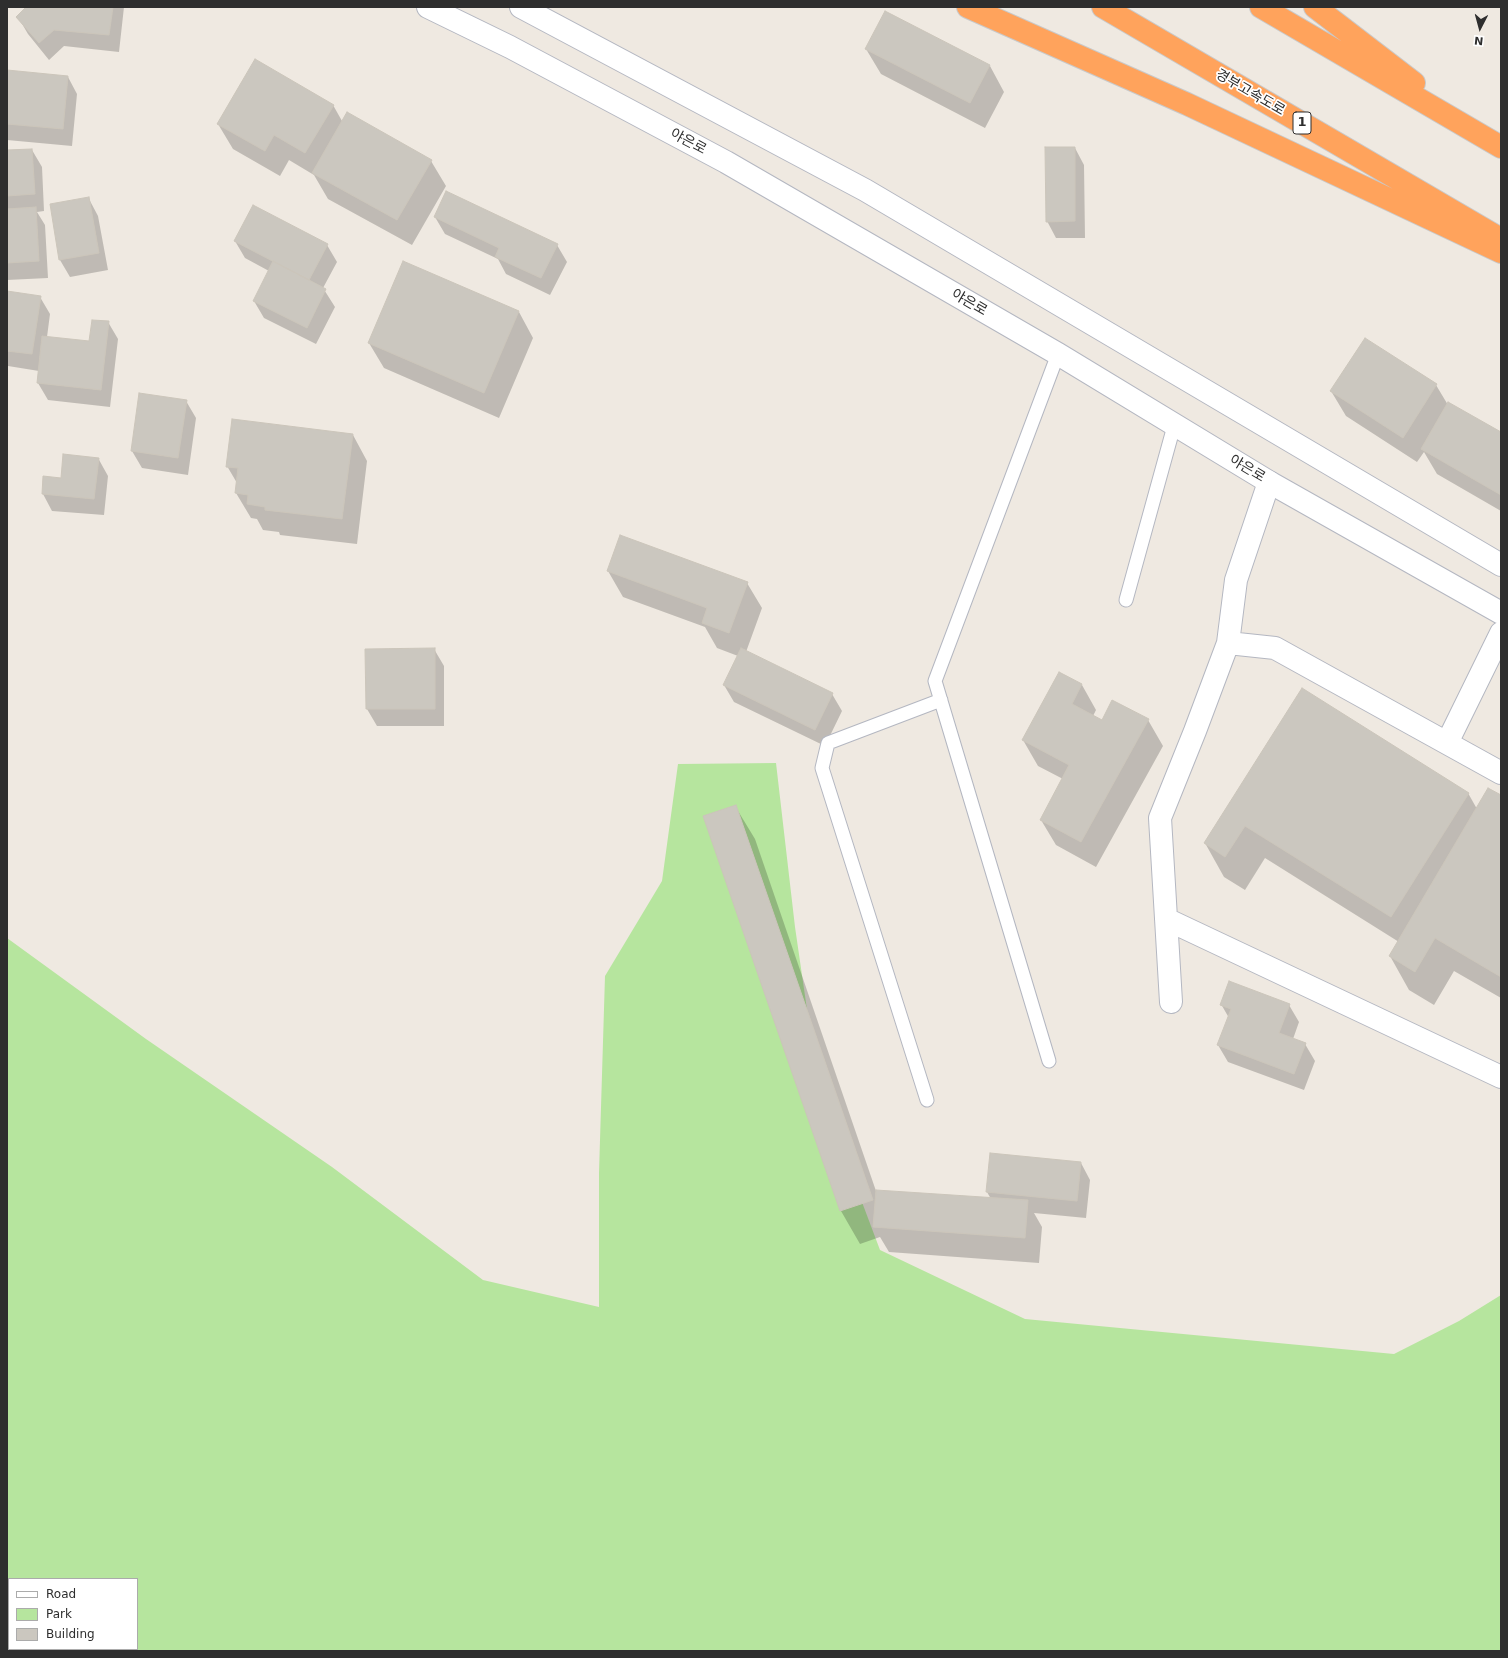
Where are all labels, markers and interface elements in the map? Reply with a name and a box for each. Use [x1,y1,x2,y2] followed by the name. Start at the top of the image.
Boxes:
[1460,8,1500,48] north arrow
[1473,33,1484,47] text: N
[1212,66,1288,120] street label: 경부고속도로
[1293,112,1311,134] road number: 1
[667,126,709,158] street label: 야은로
[948,286,990,320] street label: 야은로
[1226,452,1268,486] street label: 야은로
[8,1578,138,1650] legend
[46,1587,76,1601] text: Road
[46,1607,72,1621] text: Park
[46,1627,95,1641] text: Building

